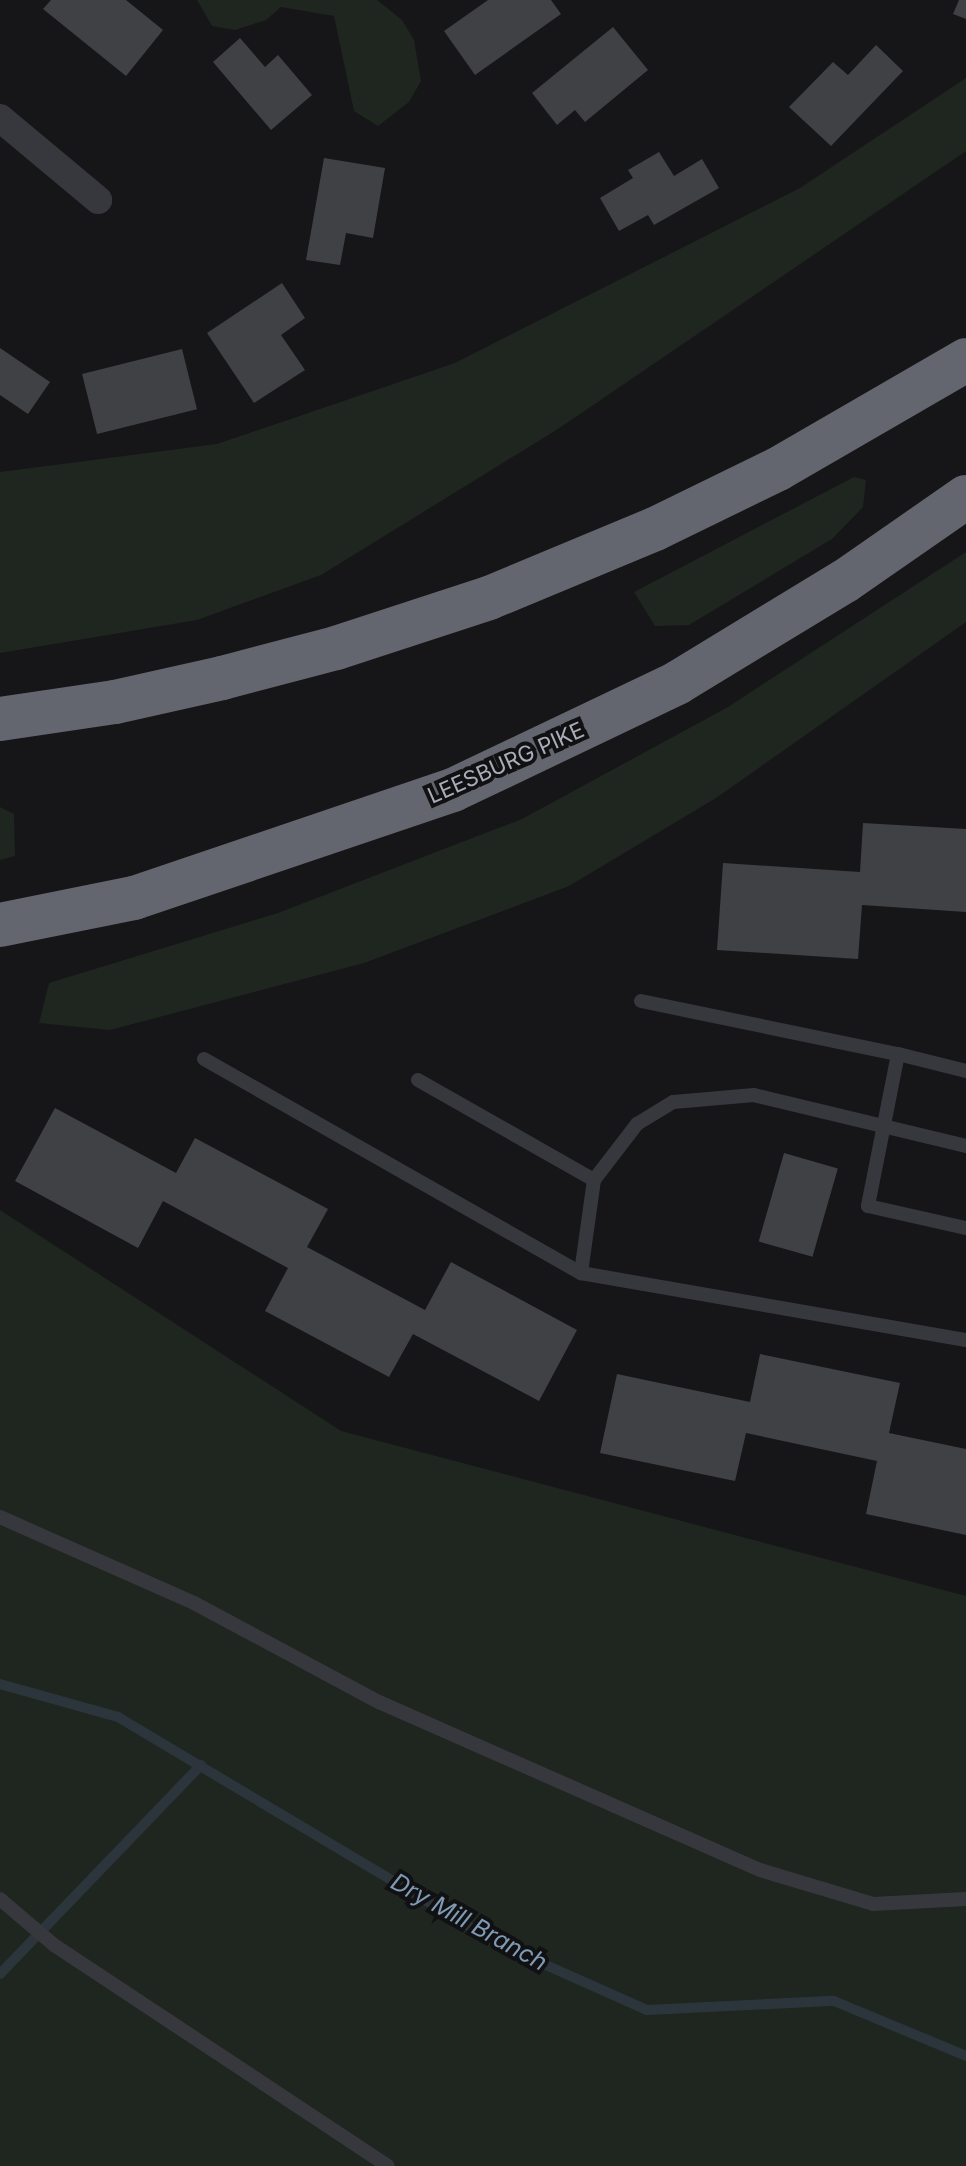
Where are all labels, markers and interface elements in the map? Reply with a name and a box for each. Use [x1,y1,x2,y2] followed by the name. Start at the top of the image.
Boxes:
[424,717,588,809] street label: LEESBURG PIKE
[386,1867,552,1977] water label: Dry Mill Branch

